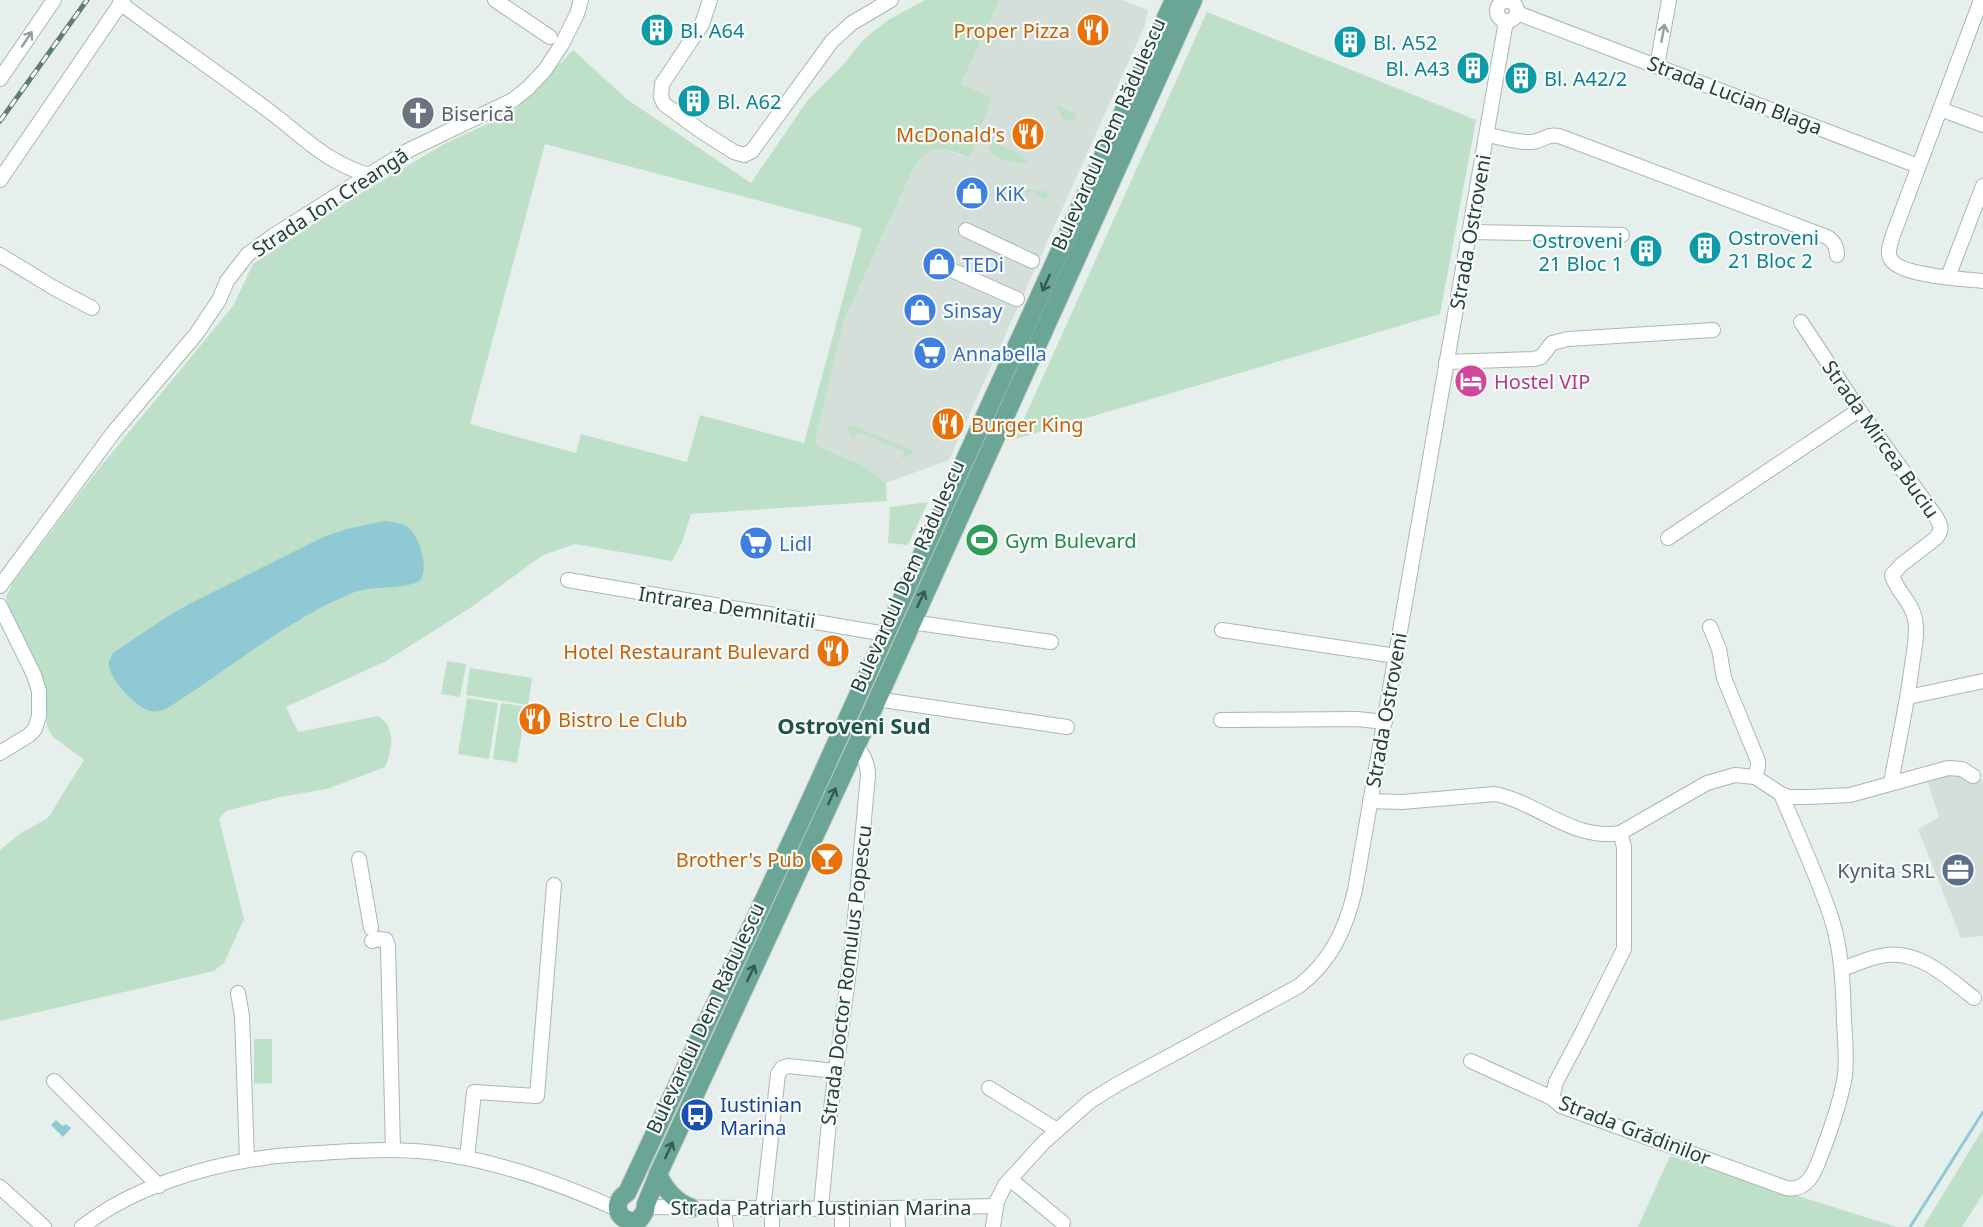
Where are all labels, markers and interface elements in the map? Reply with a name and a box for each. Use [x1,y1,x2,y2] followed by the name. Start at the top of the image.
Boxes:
[639,12,675,48] building icon: Bl. A64
[1075,12,1111,48] restaurant icon: Proper Pizza
[1044,14,1172,254] street label: Bulevardul Dem Rădulescu
[680,17,745,44] place label: Bl. A64
[954,17,1070,44] place label: Proper Pizza
[1332,24,1368,60] building icon: Bl. A52
[1658,24,1669,43] one-way arrow
[1373,29,1437,56] place label: Bl. A52
[21,32,33,48] one-way arrow
[1644,49,1826,141] street label: Strada Lucian Blaga
[1455,50,1491,86] building icon: Bl. A43
[1386,55,1450,82] place label: Bl. A43
[1503,60,1539,96] building icon: Bl. A42/2
[1544,65,1627,92] place label: Bl. A42/2
[676,83,712,119] building icon: Bl. A62
[717,88,781,115] place label: Bl. A62
[400,95,436,131] church icon: Biserică
[441,100,514,127] place label: Biserică
[1010,116,1046,152] restaurant icon: McDonald's
[896,121,1005,148] place label: McDonald's
[247,141,413,263] street label: Strada Ion Creangă
[1443,152,1497,312] street label: Strada Ostroveni
[954,175,990,211] shop icon: KiK
[995,180,1026,207] place label: KiK
[1728,224,1819,274] place label: Ostroveni 21 Bloc 2
[1532,227,1623,277] place label: Ostroveni 21 Bloc 1
[1687,230,1723,266] building icon: Ostroveni 21 Bloc 2
[1628,233,1664,269] building icon: Ostroveni 21 Bloc 1
[921,246,957,282] shop icon: TEDi
[962,251,1004,278] place label: TEDi
[1040,273,1051,291] one-way arrow
[902,292,938,328] shop icon: Sinsay
[943,297,1003,324] place label: Sinsay
[912,335,948,371] supermarket icon: Annabella
[953,340,1047,367] place label: Annabella
[1816,355,1946,523] street label: Strada Mircea Buciu
[1453,363,1489,399] hotel icon: Hostel VIP
[1494,368,1590,395] place label: Hostel VIP
[930,406,966,442] restaurant icon: Burger King
[971,411,1084,438] place label: Burger King
[843,456,971,696] street label: Bulevardul Dem Rădulescu
[964,522,1000,558] sports icon: Gym Bulevard
[738,525,774,561] supermarket icon: Lidl
[1005,527,1137,554] place label: Gym Bulevard
[779,530,812,557] place label: Lidl
[636,580,818,634] street label: Intrarea Demnitatii
[916,591,928,609] one-way arrow
[1359,630,1413,790] street label: Strada Ostroveni
[815,633,851,669] restaurant icon: Hotel Restaurant Bulevard
[563,638,810,665] place label: Hotel Restaurant Bulevard
[517,701,553,737] restaurant icon: Bistro Le Club
[558,706,688,733] place label: Bistro Le Club
[777,710,931,740] district label: Ostroveni Sud
[827,787,839,805] one-way arrow
[814,823,878,1127] street label: Strada Doctor Romulus Popescu
[809,841,845,877] bar icon: Brother's Pub
[676,846,804,873] place label: Brother's Pub
[1940,852,1976,888] office icon: Kynita SRL
[1837,857,1935,884] place label: Kynita SRL
[640,898,770,1138] street label: Bulevardul Dem Rădulescu
[745,964,757,982] one-way arrow
[1555,1089,1715,1171] street label: Strada Grădinilor
[720,1091,802,1141] place label: Iustinian Marina
[679,1097,715,1133] bus stop icon: Iustinian Marina
[664,1142,676,1160] one-way arrow
[671,1194,971,1221] street label: Strada Patriarh Iustinian Marina

